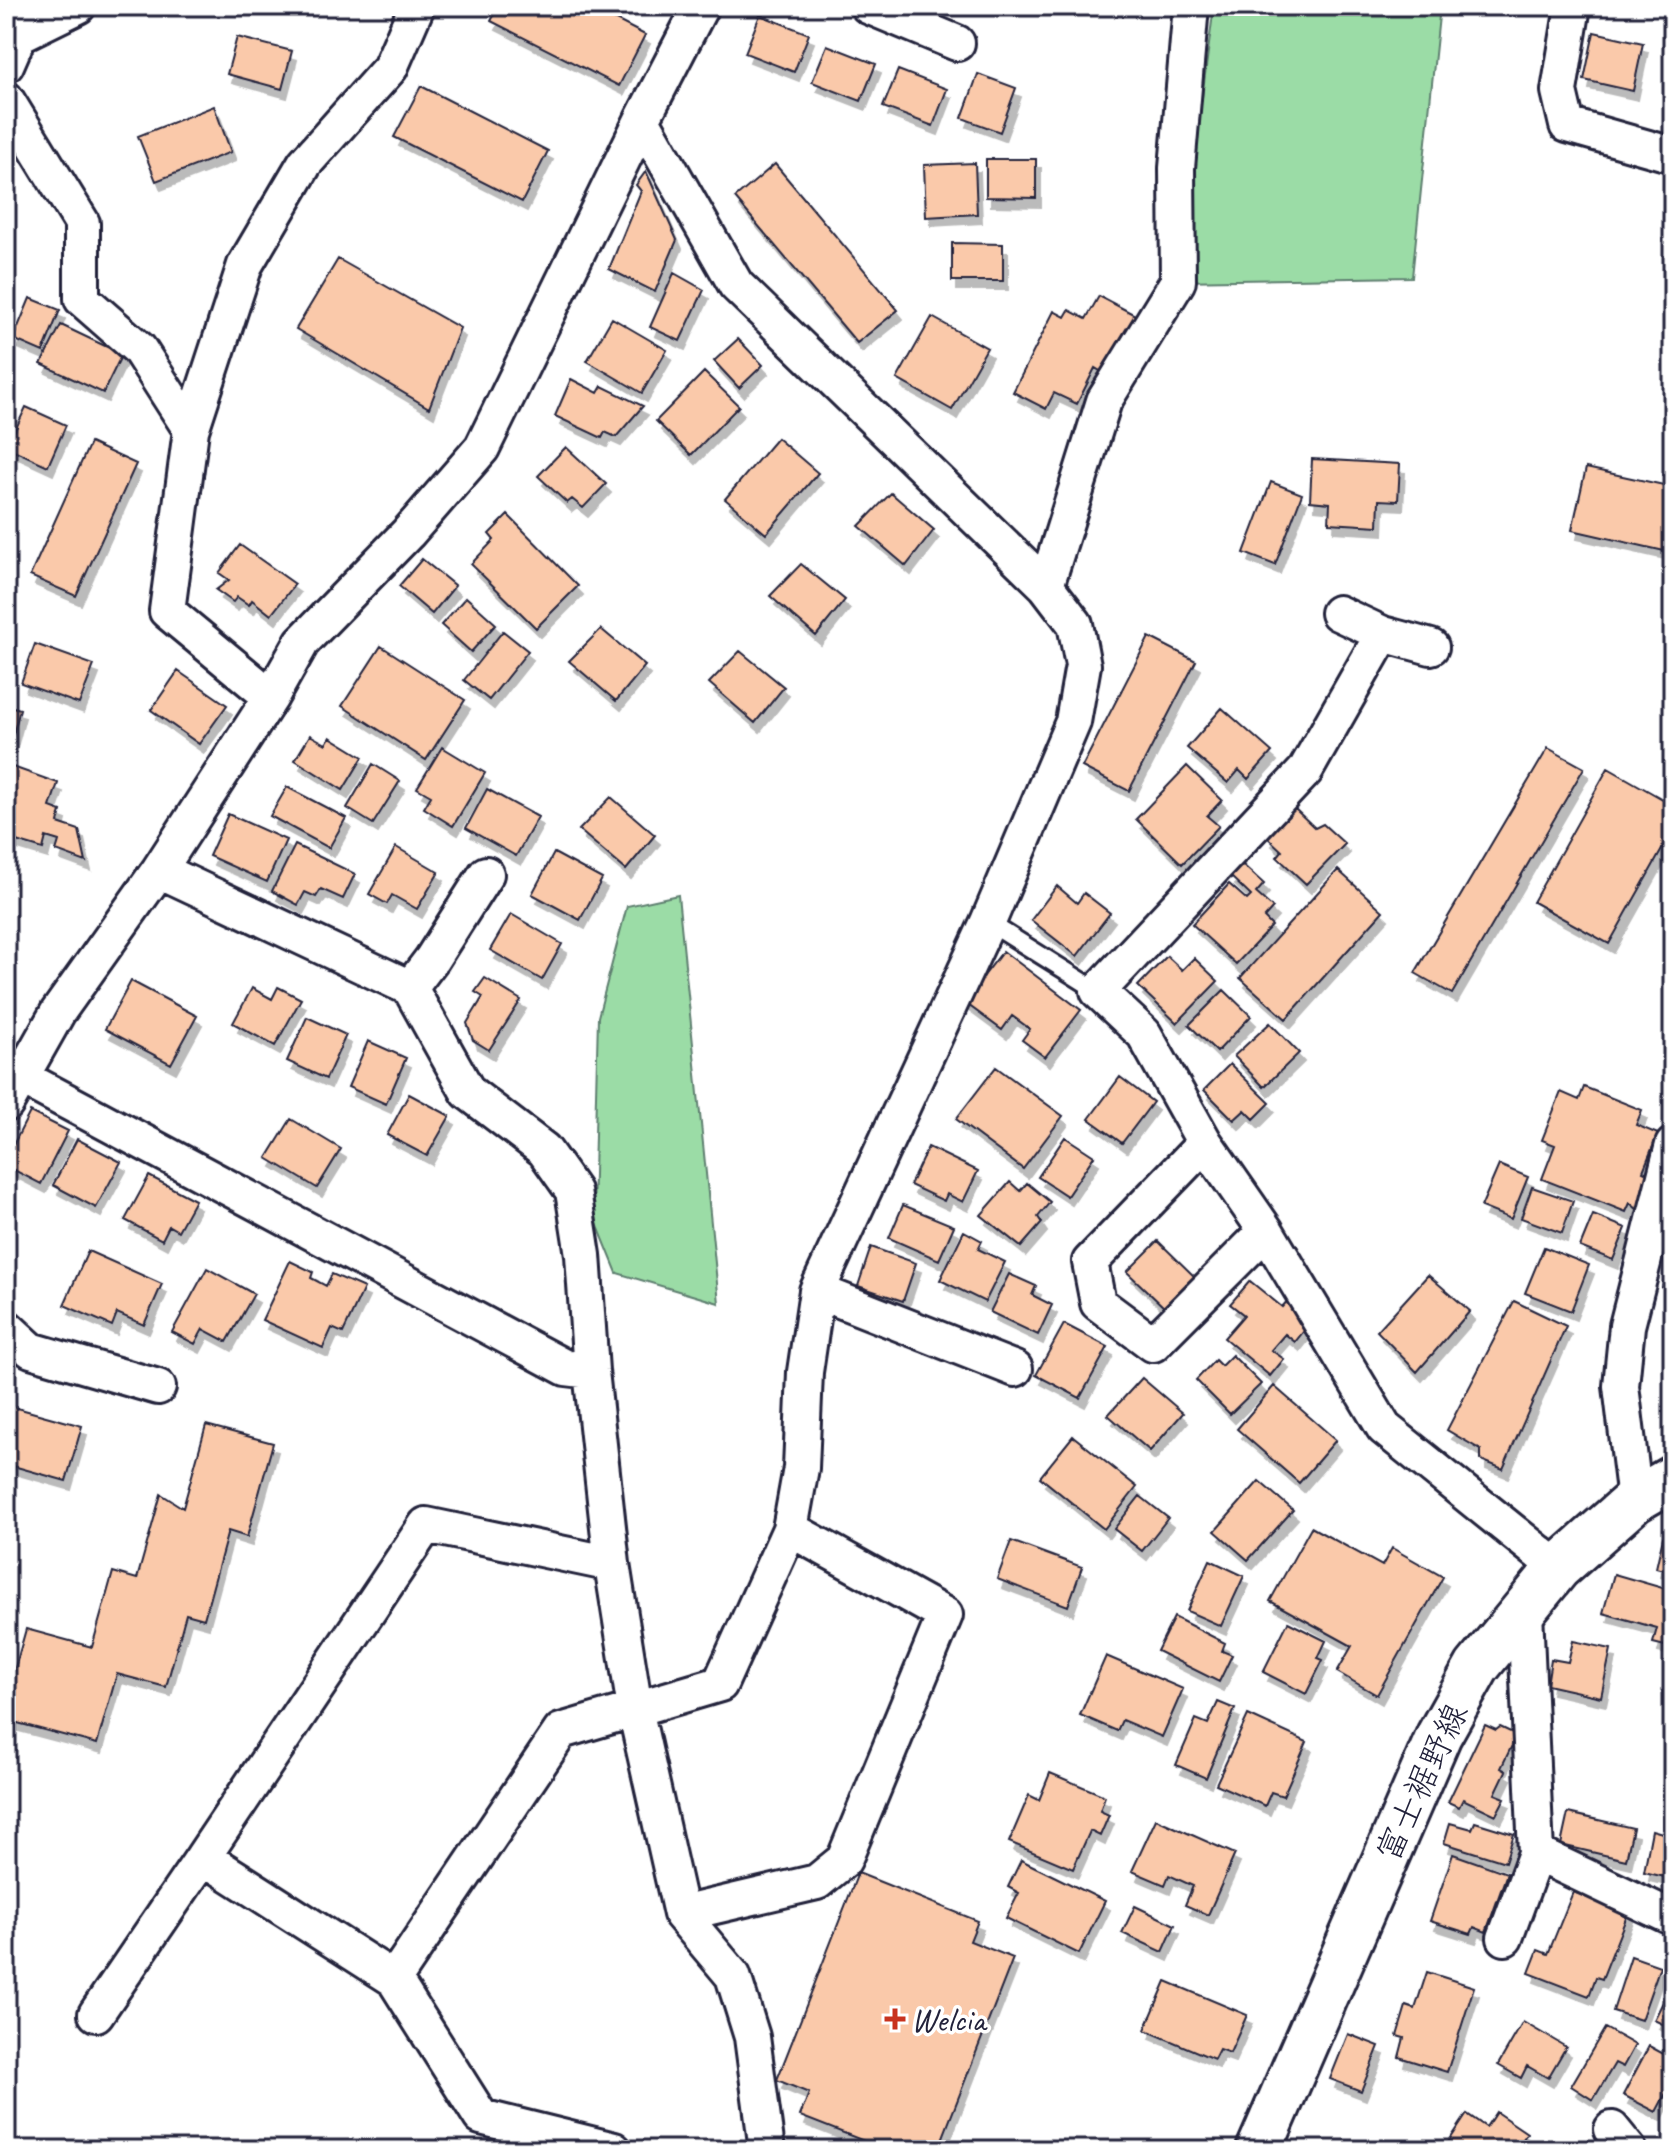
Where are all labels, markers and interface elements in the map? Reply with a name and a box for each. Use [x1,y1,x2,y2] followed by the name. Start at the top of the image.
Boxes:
[1366,1696,1477,1868] street label: 富士裾野線
[911,1998,988,2041] place label: Welcia
[886,2010,904,2028] marker: Welcia

